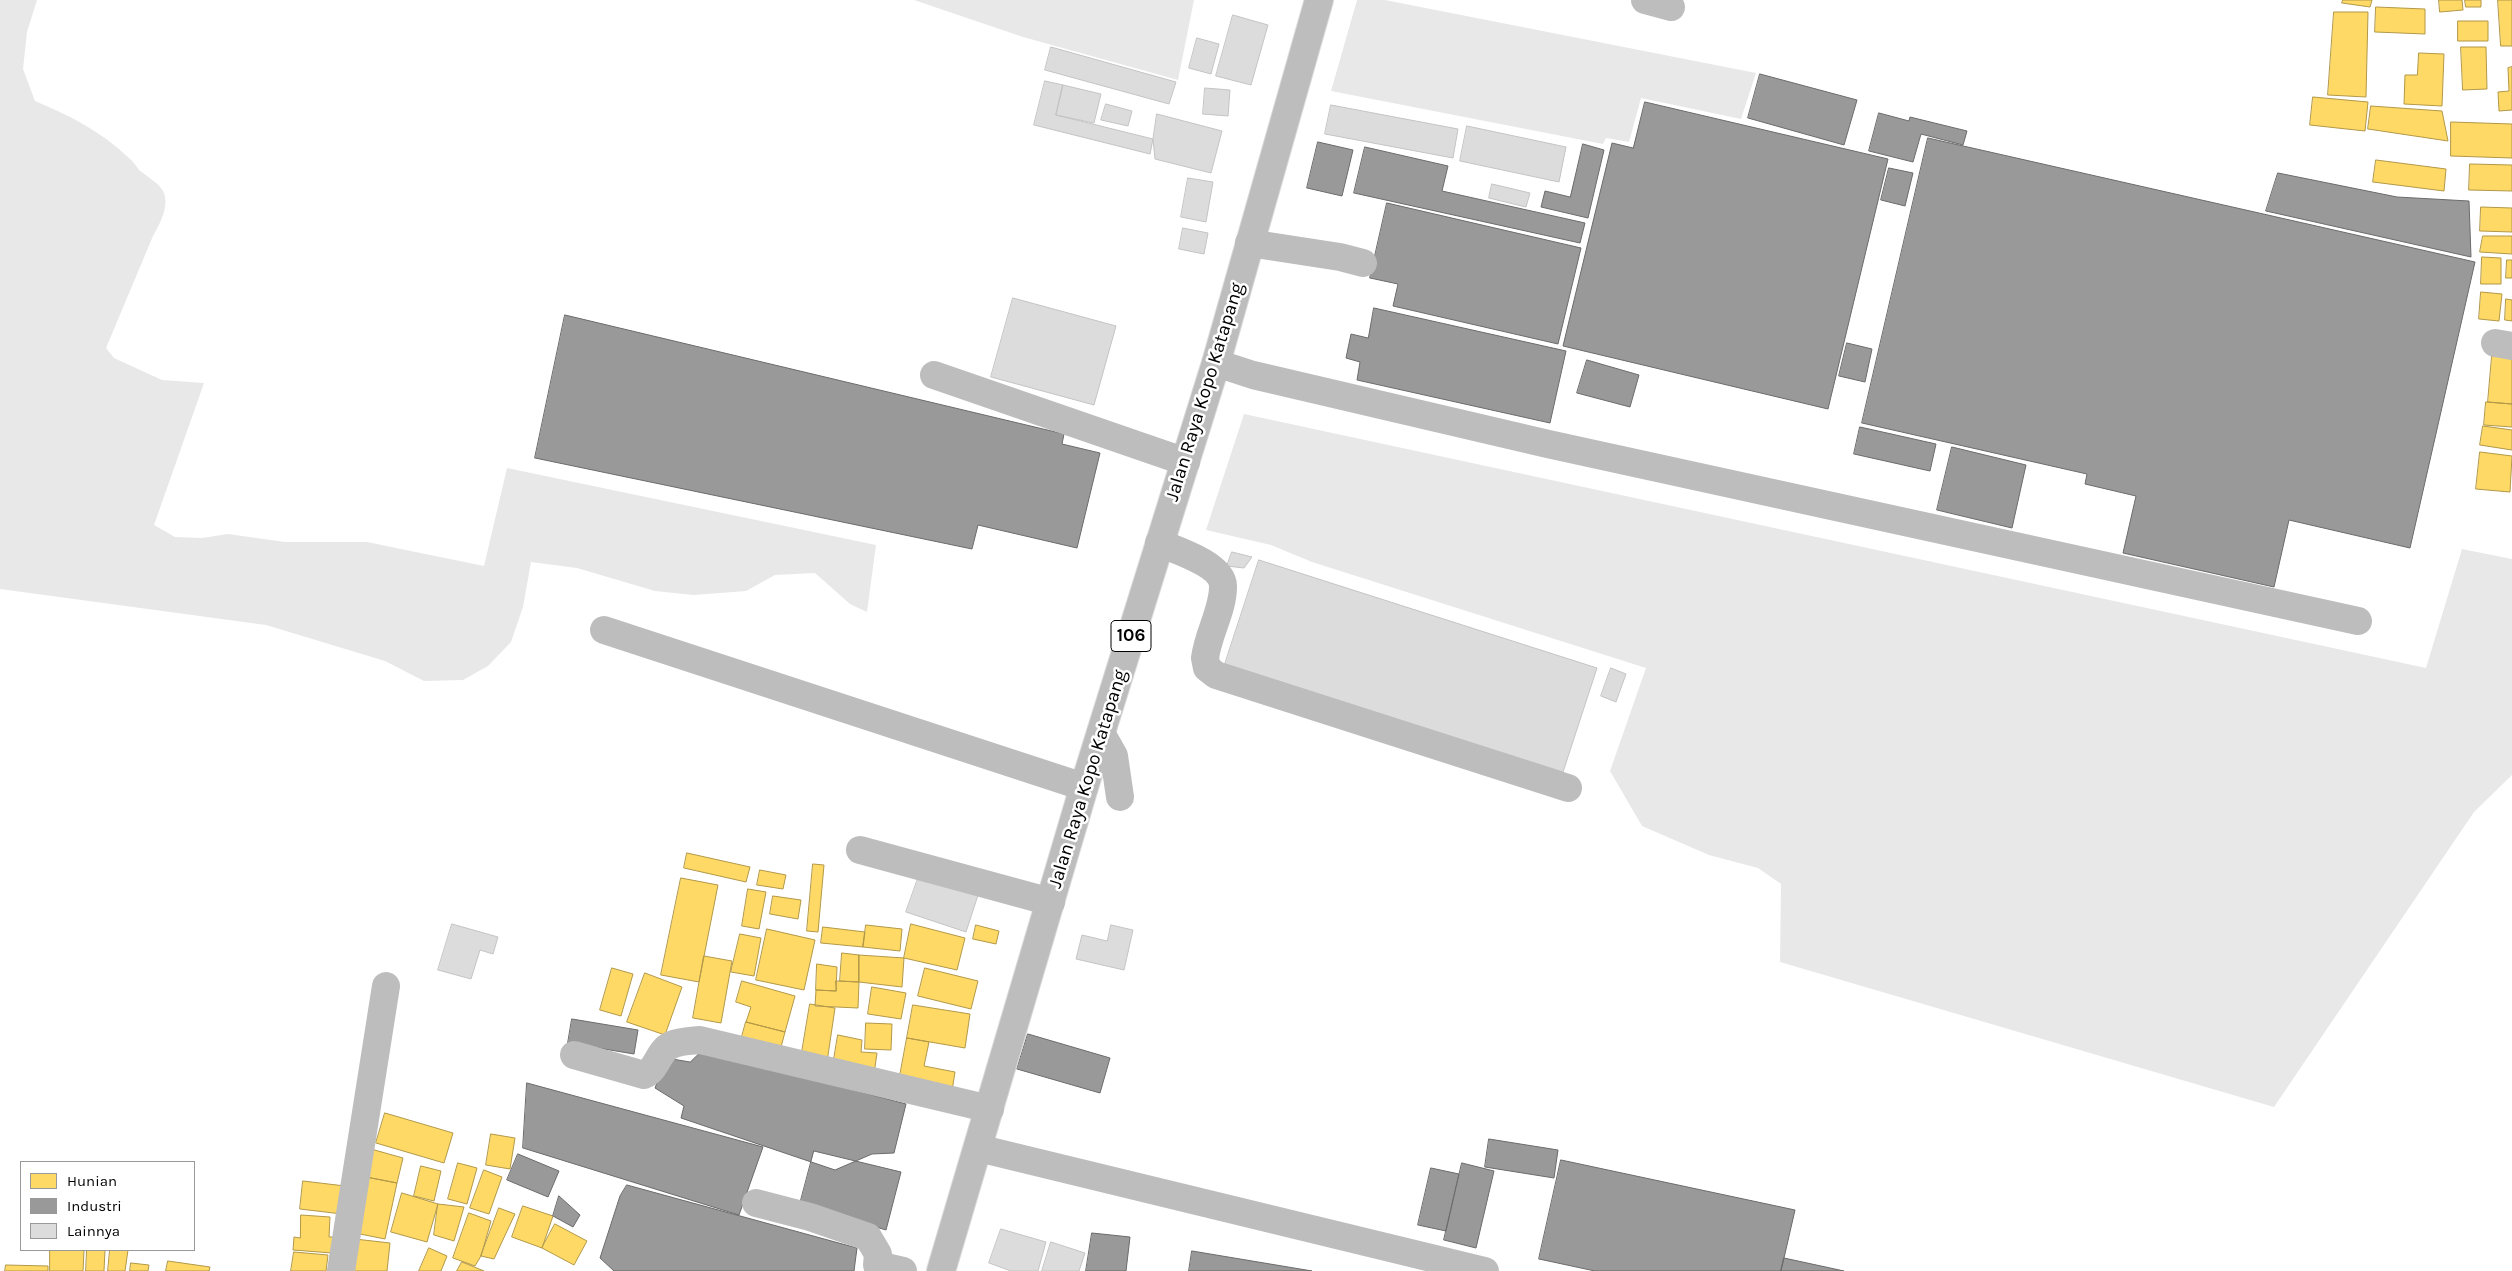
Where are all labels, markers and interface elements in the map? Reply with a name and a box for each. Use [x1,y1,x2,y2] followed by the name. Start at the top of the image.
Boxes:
[1161,280,1249,504] street label: Jalan Raya Kopo Katapang
[1111,620,1151,652] road number: 106
[1044,667,1132,891] street label: Jalan Raya Kopo Katapang
[20,1161,195,1251] legend
[67,1172,117,1190] text: Hunian
[67,1197,122,1215] text: Industri
[67,1222,120,1240] text: Lainnya

